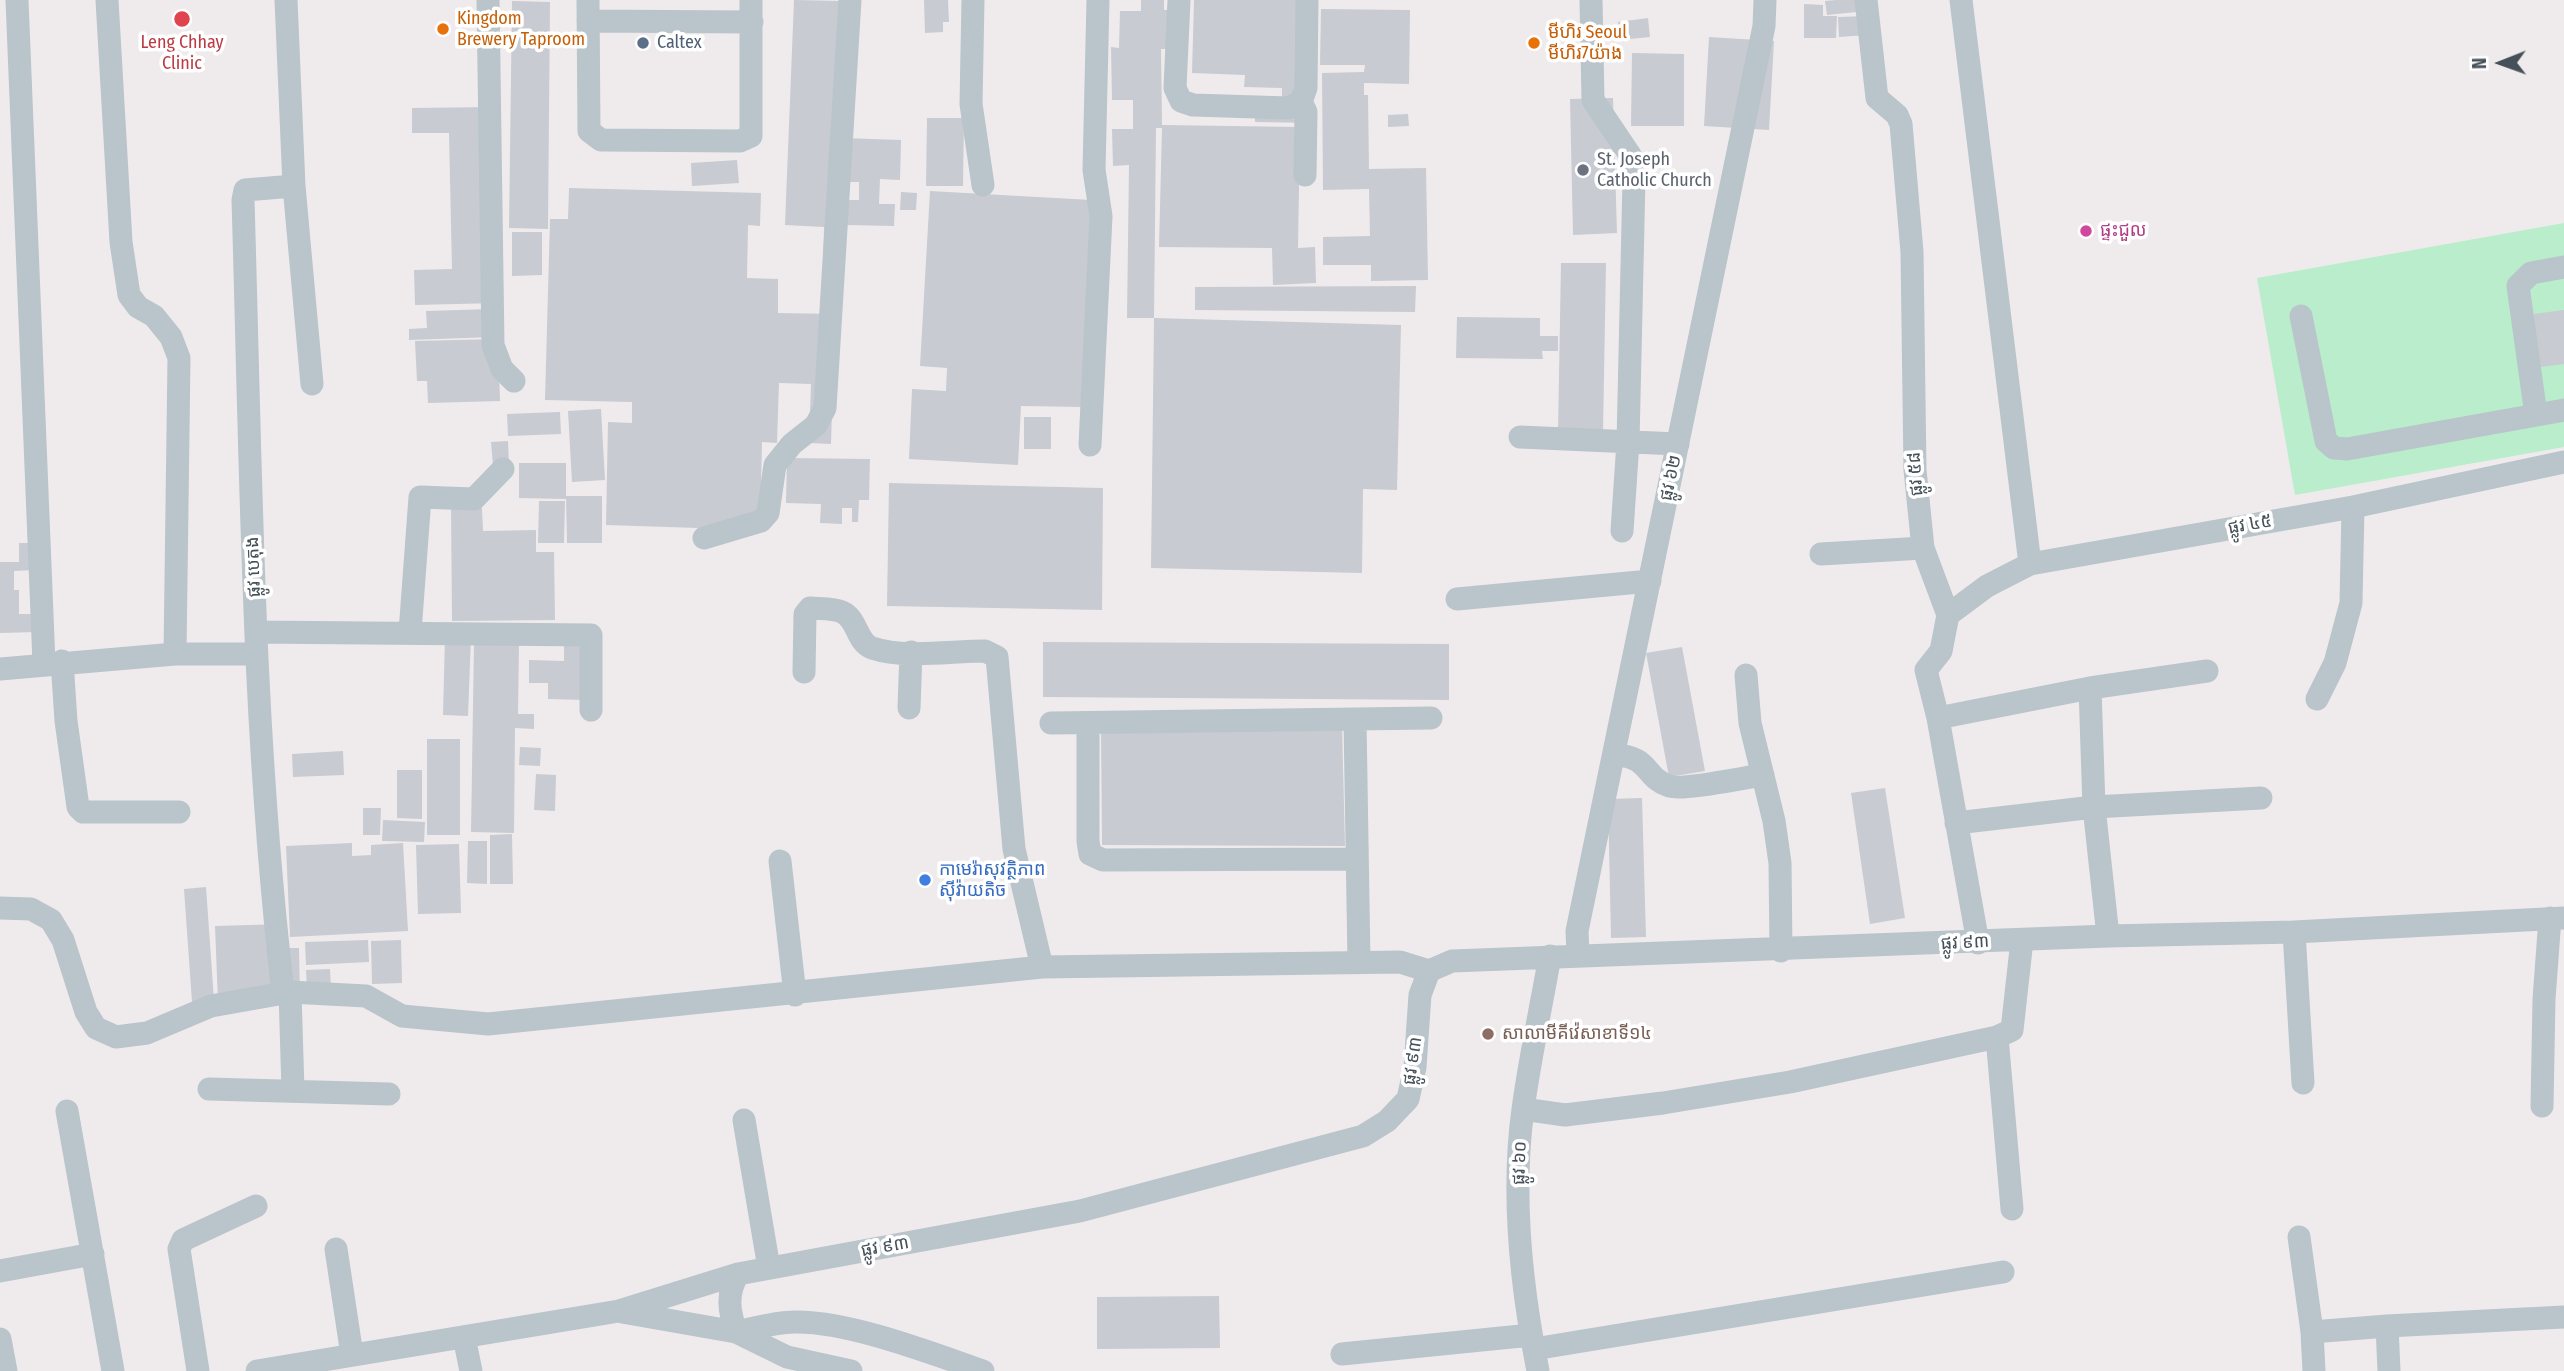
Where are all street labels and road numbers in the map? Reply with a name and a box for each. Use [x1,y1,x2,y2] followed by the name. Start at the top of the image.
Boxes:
[1904,451,1928,497] street label: ផ្លូវ ៥៨
[1656,453,1686,503] street label: ផ្លូវ ៦២
[2226,511,2274,539] street label: ផ្លូវ ៤៥
[242,536,266,598] street label: ផ្លូវ បេតុង
[1940,931,1990,955] street label: ផ្លូវ ៩៣
[1399,1036,1427,1086] street label: ផ្លូវ ៩៣
[1508,1140,1532,1186] street label: ផ្លូវ ៦០
[859,1232,911,1262] street label: ផ្លូវ ៩៣

